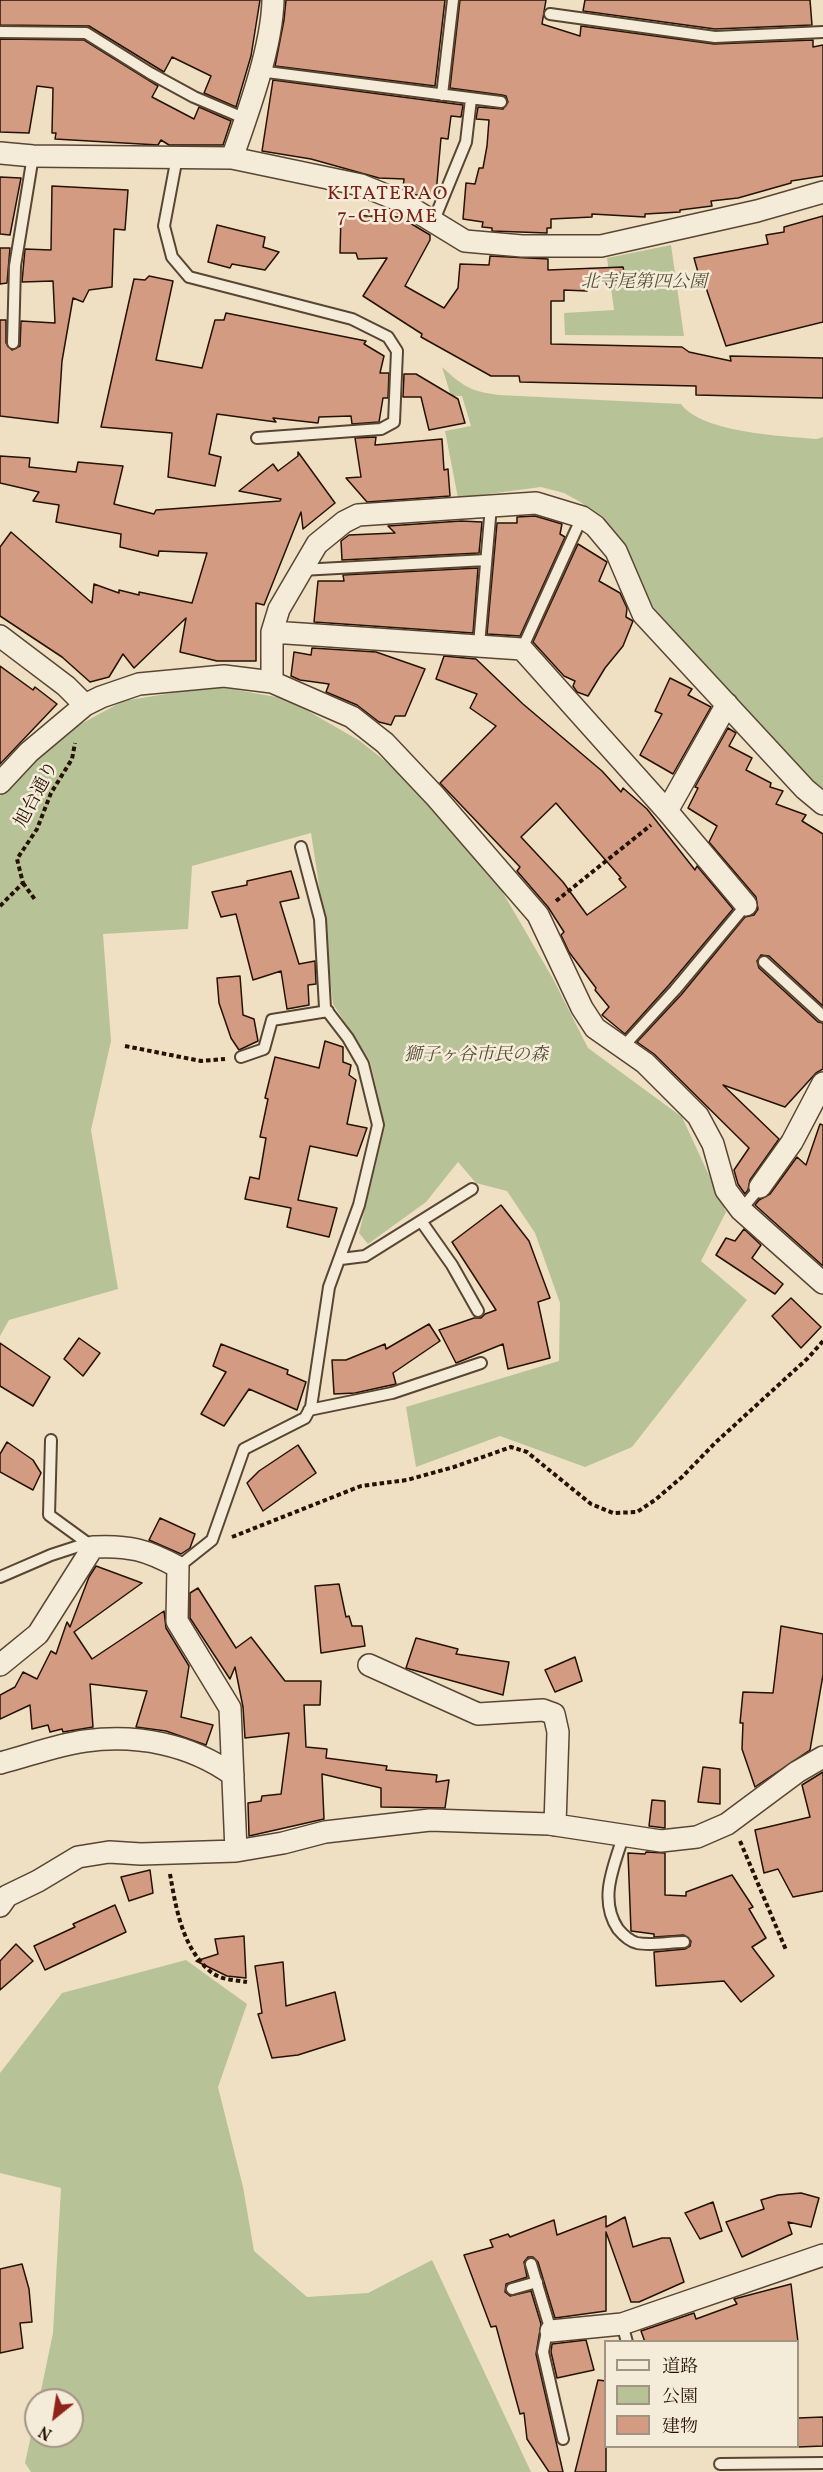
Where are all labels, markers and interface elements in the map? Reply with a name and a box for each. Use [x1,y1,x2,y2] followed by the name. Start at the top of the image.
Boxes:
[327,183,449,230] district label: KITATERAO 7-CHOME
[581,273,707,295] park label: 北寺尾第四公園
[12,758,64,832] street label: 旭台通り
[404,1046,548,1068] park label: 獅子ヶ谷市民の森
[604,2340,799,2448] legend
[662,2355,698,2380] text: 道路
[662,2385,698,2410] text: 公園
[24,2388,84,2448] north arrow
[662,2415,698,2440] text: 建物
[35,2419,57,2444] text: N

